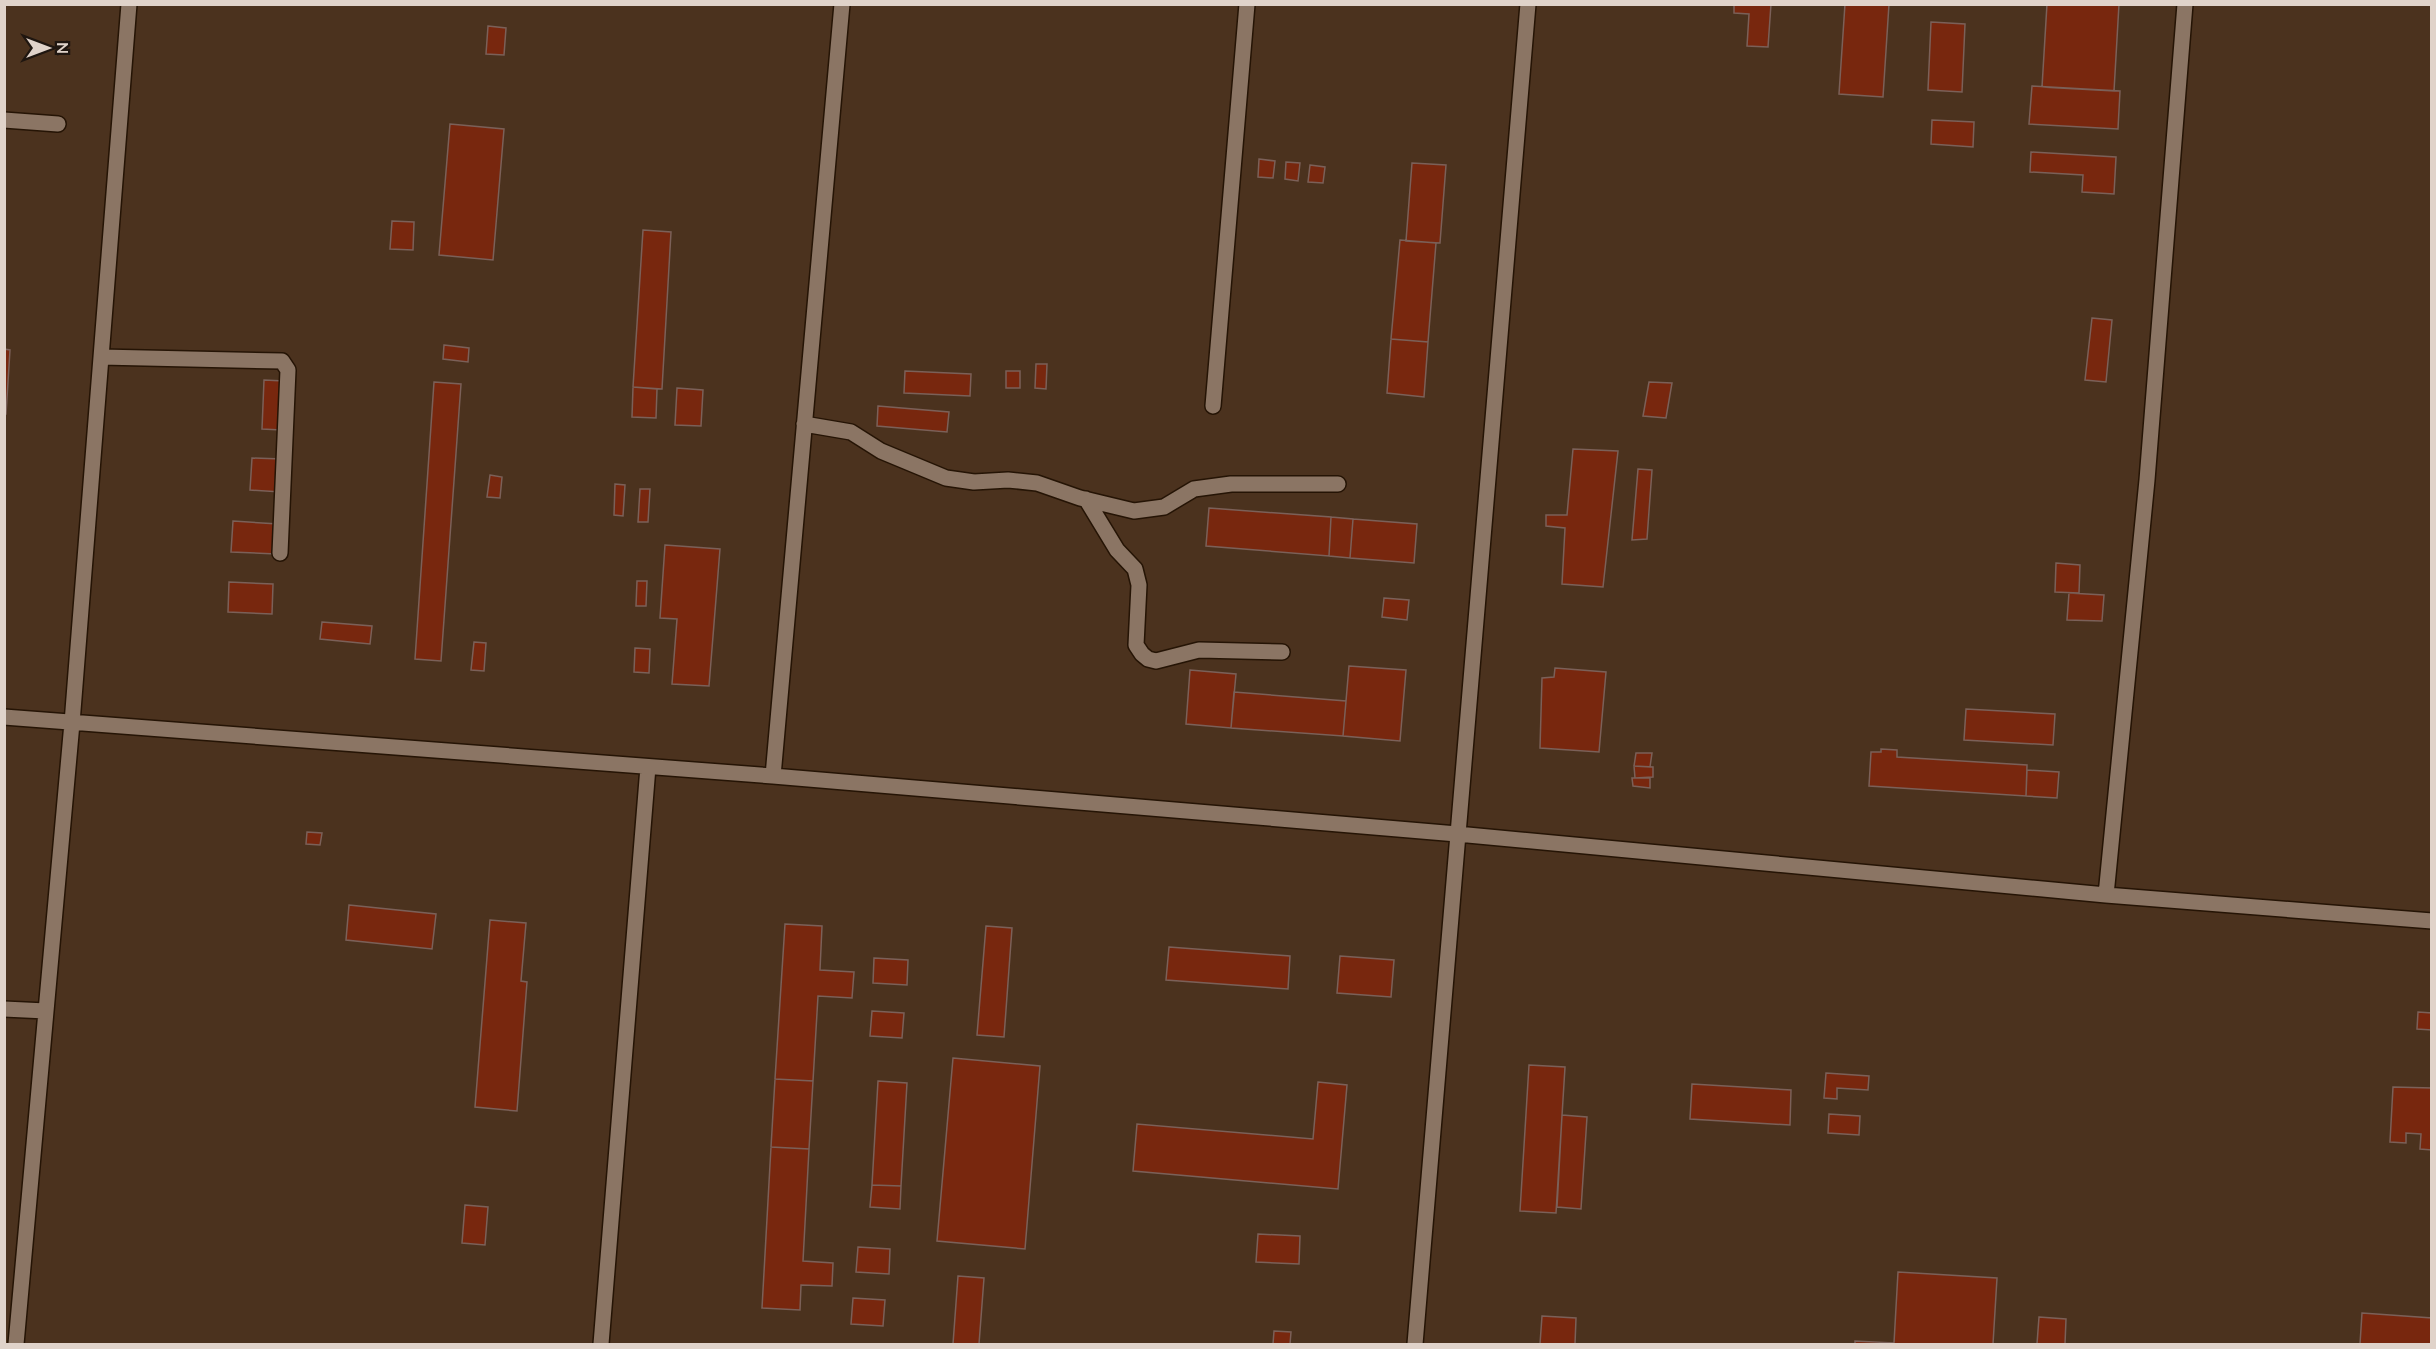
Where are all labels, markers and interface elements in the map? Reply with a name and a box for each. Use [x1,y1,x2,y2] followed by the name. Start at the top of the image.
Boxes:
[18,18,78,78] north arrow
[53,42,73,54] text: N

